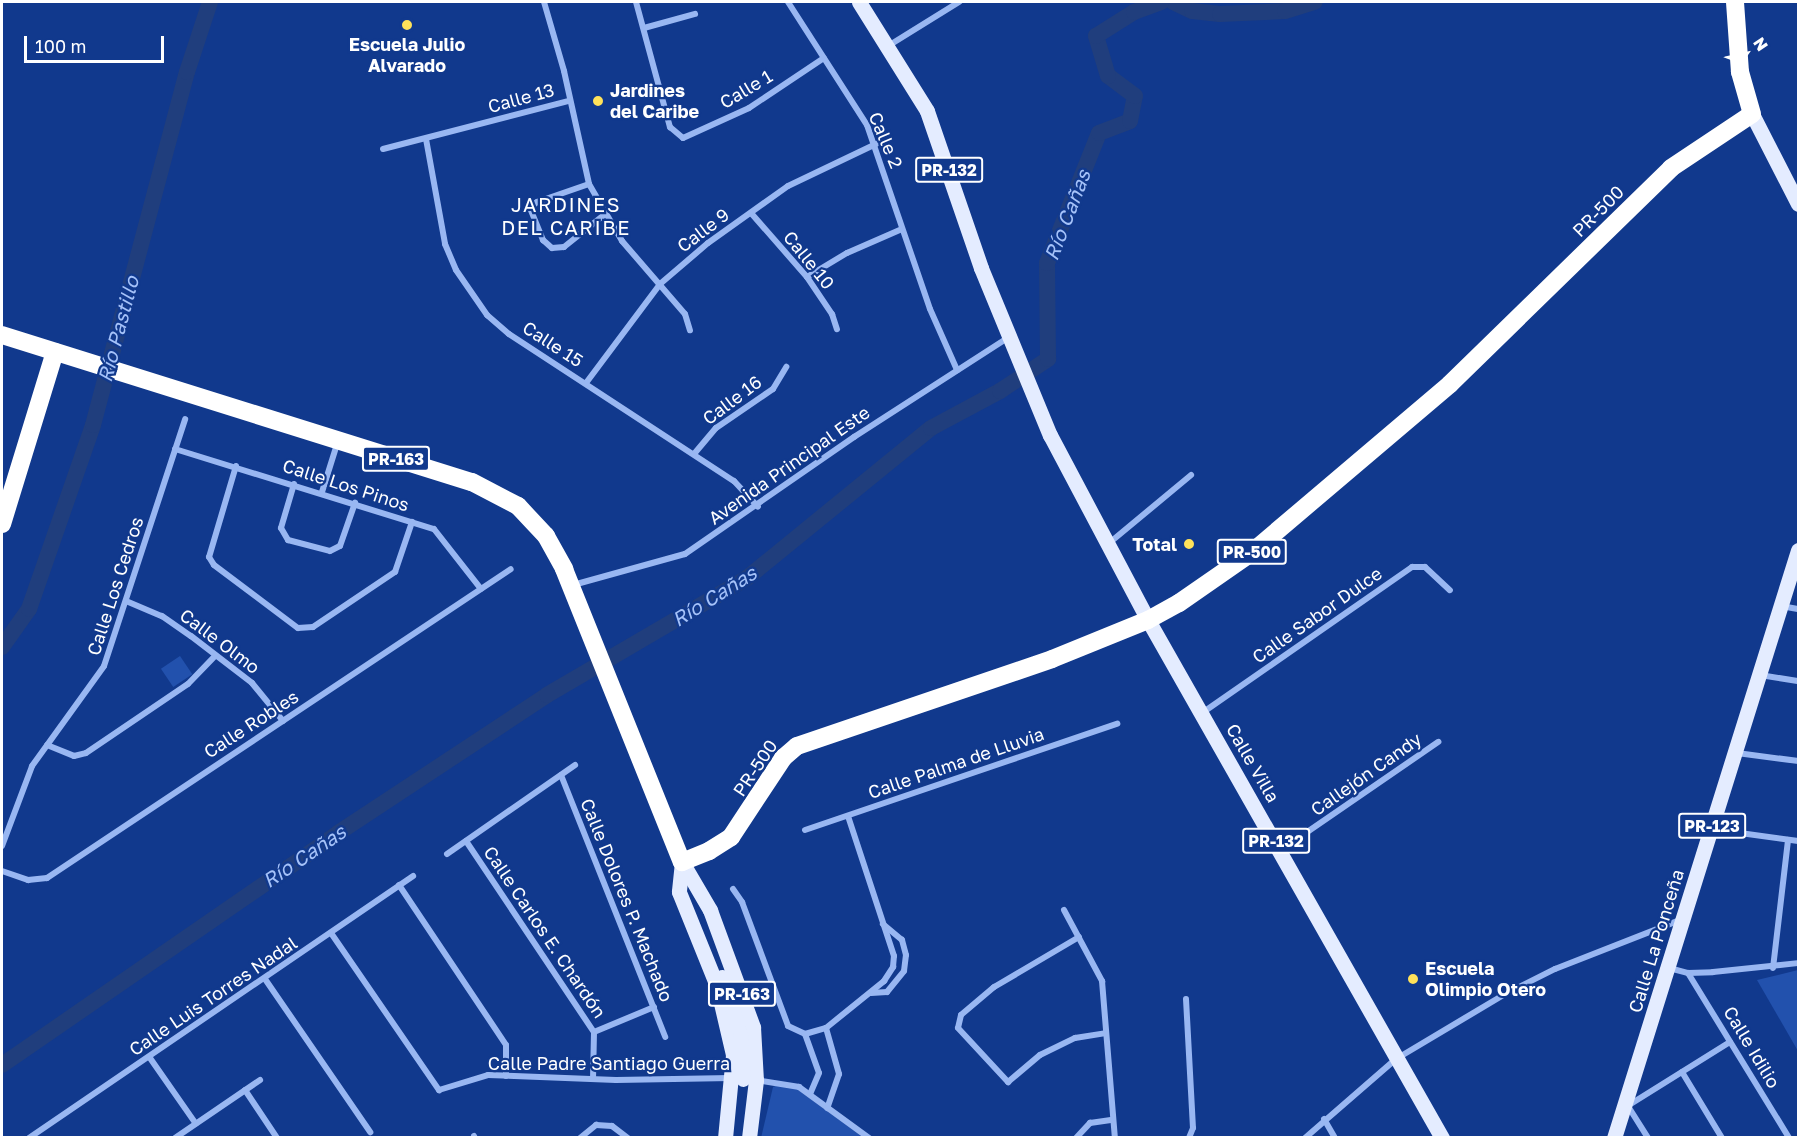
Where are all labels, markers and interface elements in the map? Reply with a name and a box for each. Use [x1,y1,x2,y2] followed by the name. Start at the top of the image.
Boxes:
[400,18,414,32] marker: Escuela Julio Alvarado
[27,24,166,62] scale bar
[1716,24,1776,84] north arrow
[1749,33,1773,55] text: N
[349,34,465,76] place label: Escuela Julio Alvarado
[35,35,86,57] text: 100 m
[716,65,776,113] street label: Calle 1
[485,79,557,117] street label: Calle 13
[610,80,699,122] place label: Jardines del Caribe
[591,94,605,108] marker: Jardines del Caribe
[865,109,907,171] street label: Calle 2
[914,157,984,183] road number: PR-132
[1039,166,1095,264] water label: Río Cañas
[1568,181,1628,241] street label: PR-500
[501,193,631,240] district label: JARDINES DEL CARIBE
[673,203,733,257] street label: Calle 9
[779,227,839,293] street label: Calle 10
[92,273,144,385] water label: Río Pastillo
[519,316,587,372] street label: Calle 15
[698,371,766,429] street label: Calle 16
[704,401,874,529] street label: Avenida Principal Este
[362,446,430,472] road number: PR-163
[280,454,412,516] street label: Calle Los Pinos
[82,514,148,658] street label: Calle Los Cedros
[1132,533,1177,555] place label: Total
[1182,537,1196,551] marker: Total
[1216,539,1288,565] road number: PR-500
[667,561,761,631] water label: Río Cañas
[1248,562,1386,668] street label: Calle Sabor Dulce
[176,604,264,678] street label: Calle Olmo
[200,685,302,763] street label: Calle Robles
[1222,720,1284,806] street label: Calle Villa
[865,723,1047,803] street label: Calle Palma de Lluvia
[1307,728,1425,820] street label: Callejón Candy
[728,736,782,800] street label: PR-500
[576,795,678,1005] street label: Calle Dolores P. Machado
[1678,813,1746,839] road number: PR-123
[258,819,350,893] water label: Río Cañas
[1242,828,1310,854] road number: PR-132
[479,842,611,1022] street label: Calle Carlos E. Chardón
[1624,867,1688,1015] street label: Calle La Ponceña
[125,932,301,1060] street label: Calle Luis Torres Nadal
[1425,958,1546,1000] place label: Escuela Olimpio Otero
[1406,972,1420,986] marker: Escuela Olimpio Otero
[708,981,777,1007] road number: PR-163
[1719,1002,1785,1092] street label: Calle Idilio
[488,1052,730,1074] street label: Calle Padre Santiago Guerra

